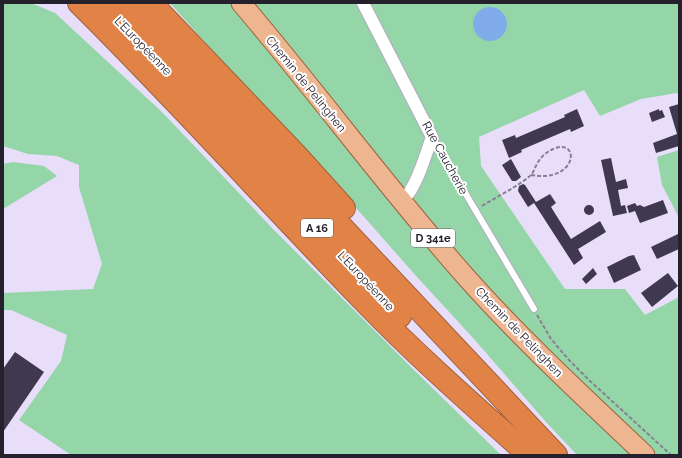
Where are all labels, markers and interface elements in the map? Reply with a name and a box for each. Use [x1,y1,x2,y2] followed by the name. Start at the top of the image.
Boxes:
[112,14,174,78] street label: L'Européenne
[263,33,349,135] street label: Chemin de Pelinghen
[419,119,471,197] street label: Rue Caucherie
[301,219,333,237] road number: A 16
[411,229,455,247] road number: D 341e
[335,248,397,314] street label: L'Européenne
[473,284,565,380] street label: Chemin de Pelinghen

